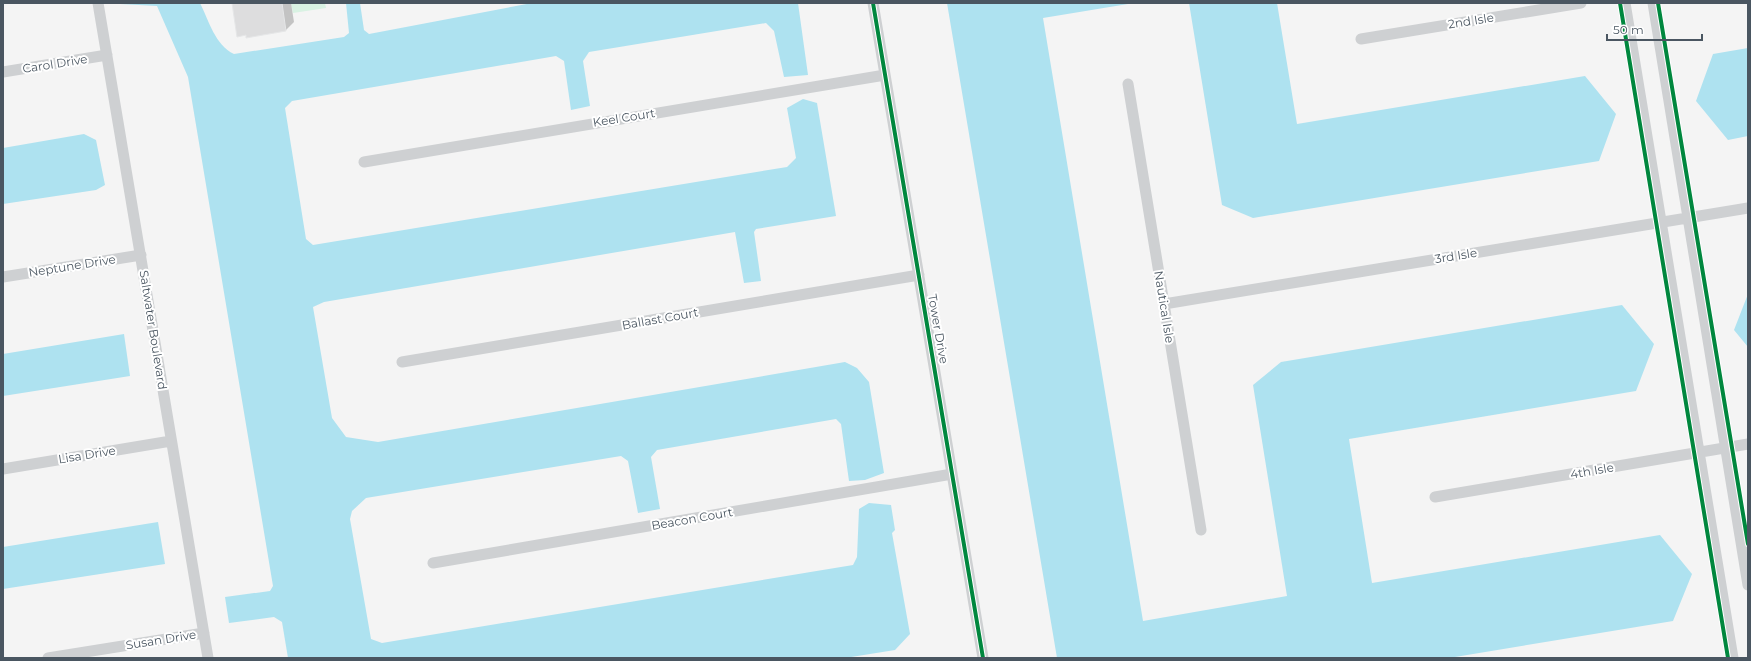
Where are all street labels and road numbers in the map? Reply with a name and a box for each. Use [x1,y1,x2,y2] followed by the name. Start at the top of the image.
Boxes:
[1447,9,1495,32] street label: 2nd Isle
[21,51,88,76] street label: Carol Drive
[592,105,656,130] street label: Keel Court
[1434,245,1478,266] street label: 3rd Isle
[27,251,117,280] street label: Neptune Drive
[137,269,170,391] street label: Saltwater Boulevard
[1151,270,1178,344] street label: Nautical Isle
[925,293,952,365] street label: Tower Drive
[621,304,699,333] street label: Ballast Court
[57,443,117,466] street label: Lisa Drive
[1569,459,1615,482] street label: 4th Isle
[650,504,734,533] street label: Beacon Court
[125,627,197,652] street label: Susan Drive

